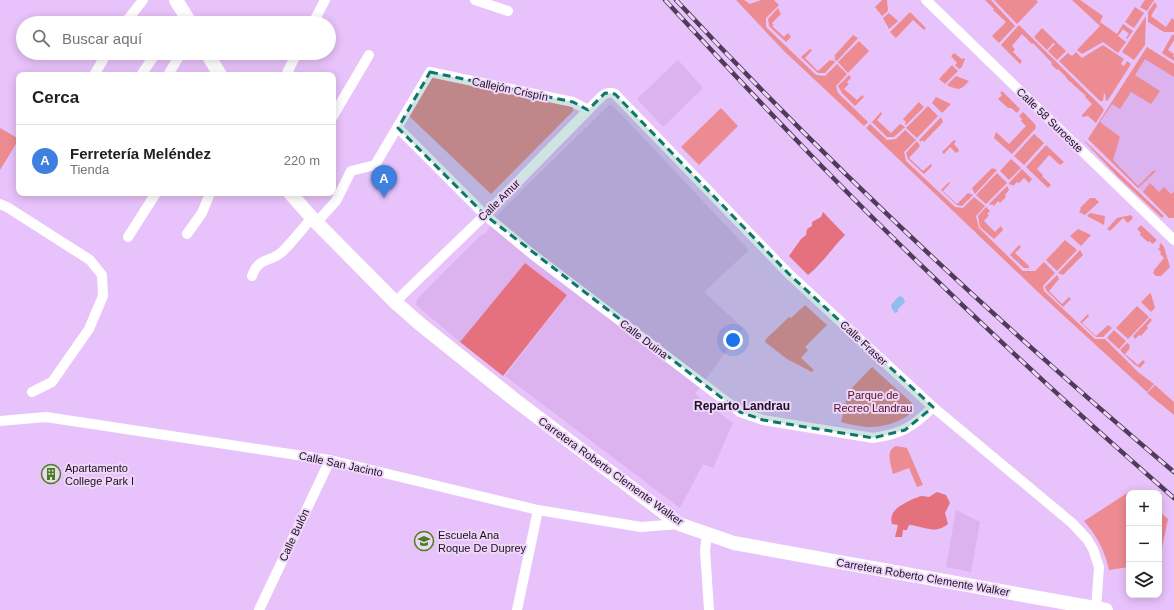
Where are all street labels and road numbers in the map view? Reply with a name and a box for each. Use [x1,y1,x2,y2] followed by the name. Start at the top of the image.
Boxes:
[471,75,549,103] street label: Callejón Crispín
[1014,85,1086,155] street label: Calle 58 Suroeste
[476,176,523,223] street label: Calle Amur
[618,317,671,361] street label: Calle Duina
[838,318,890,368] street label: Calle Fraser
[536,415,686,528] street label: Carretera Roberto Clemente Walker
[298,449,384,479] street label: Calle San Jacinto
[277,507,311,563] street label: Calle Bulón
[835,556,1011,598] street label: Carretera Roberto Clemente Walker

